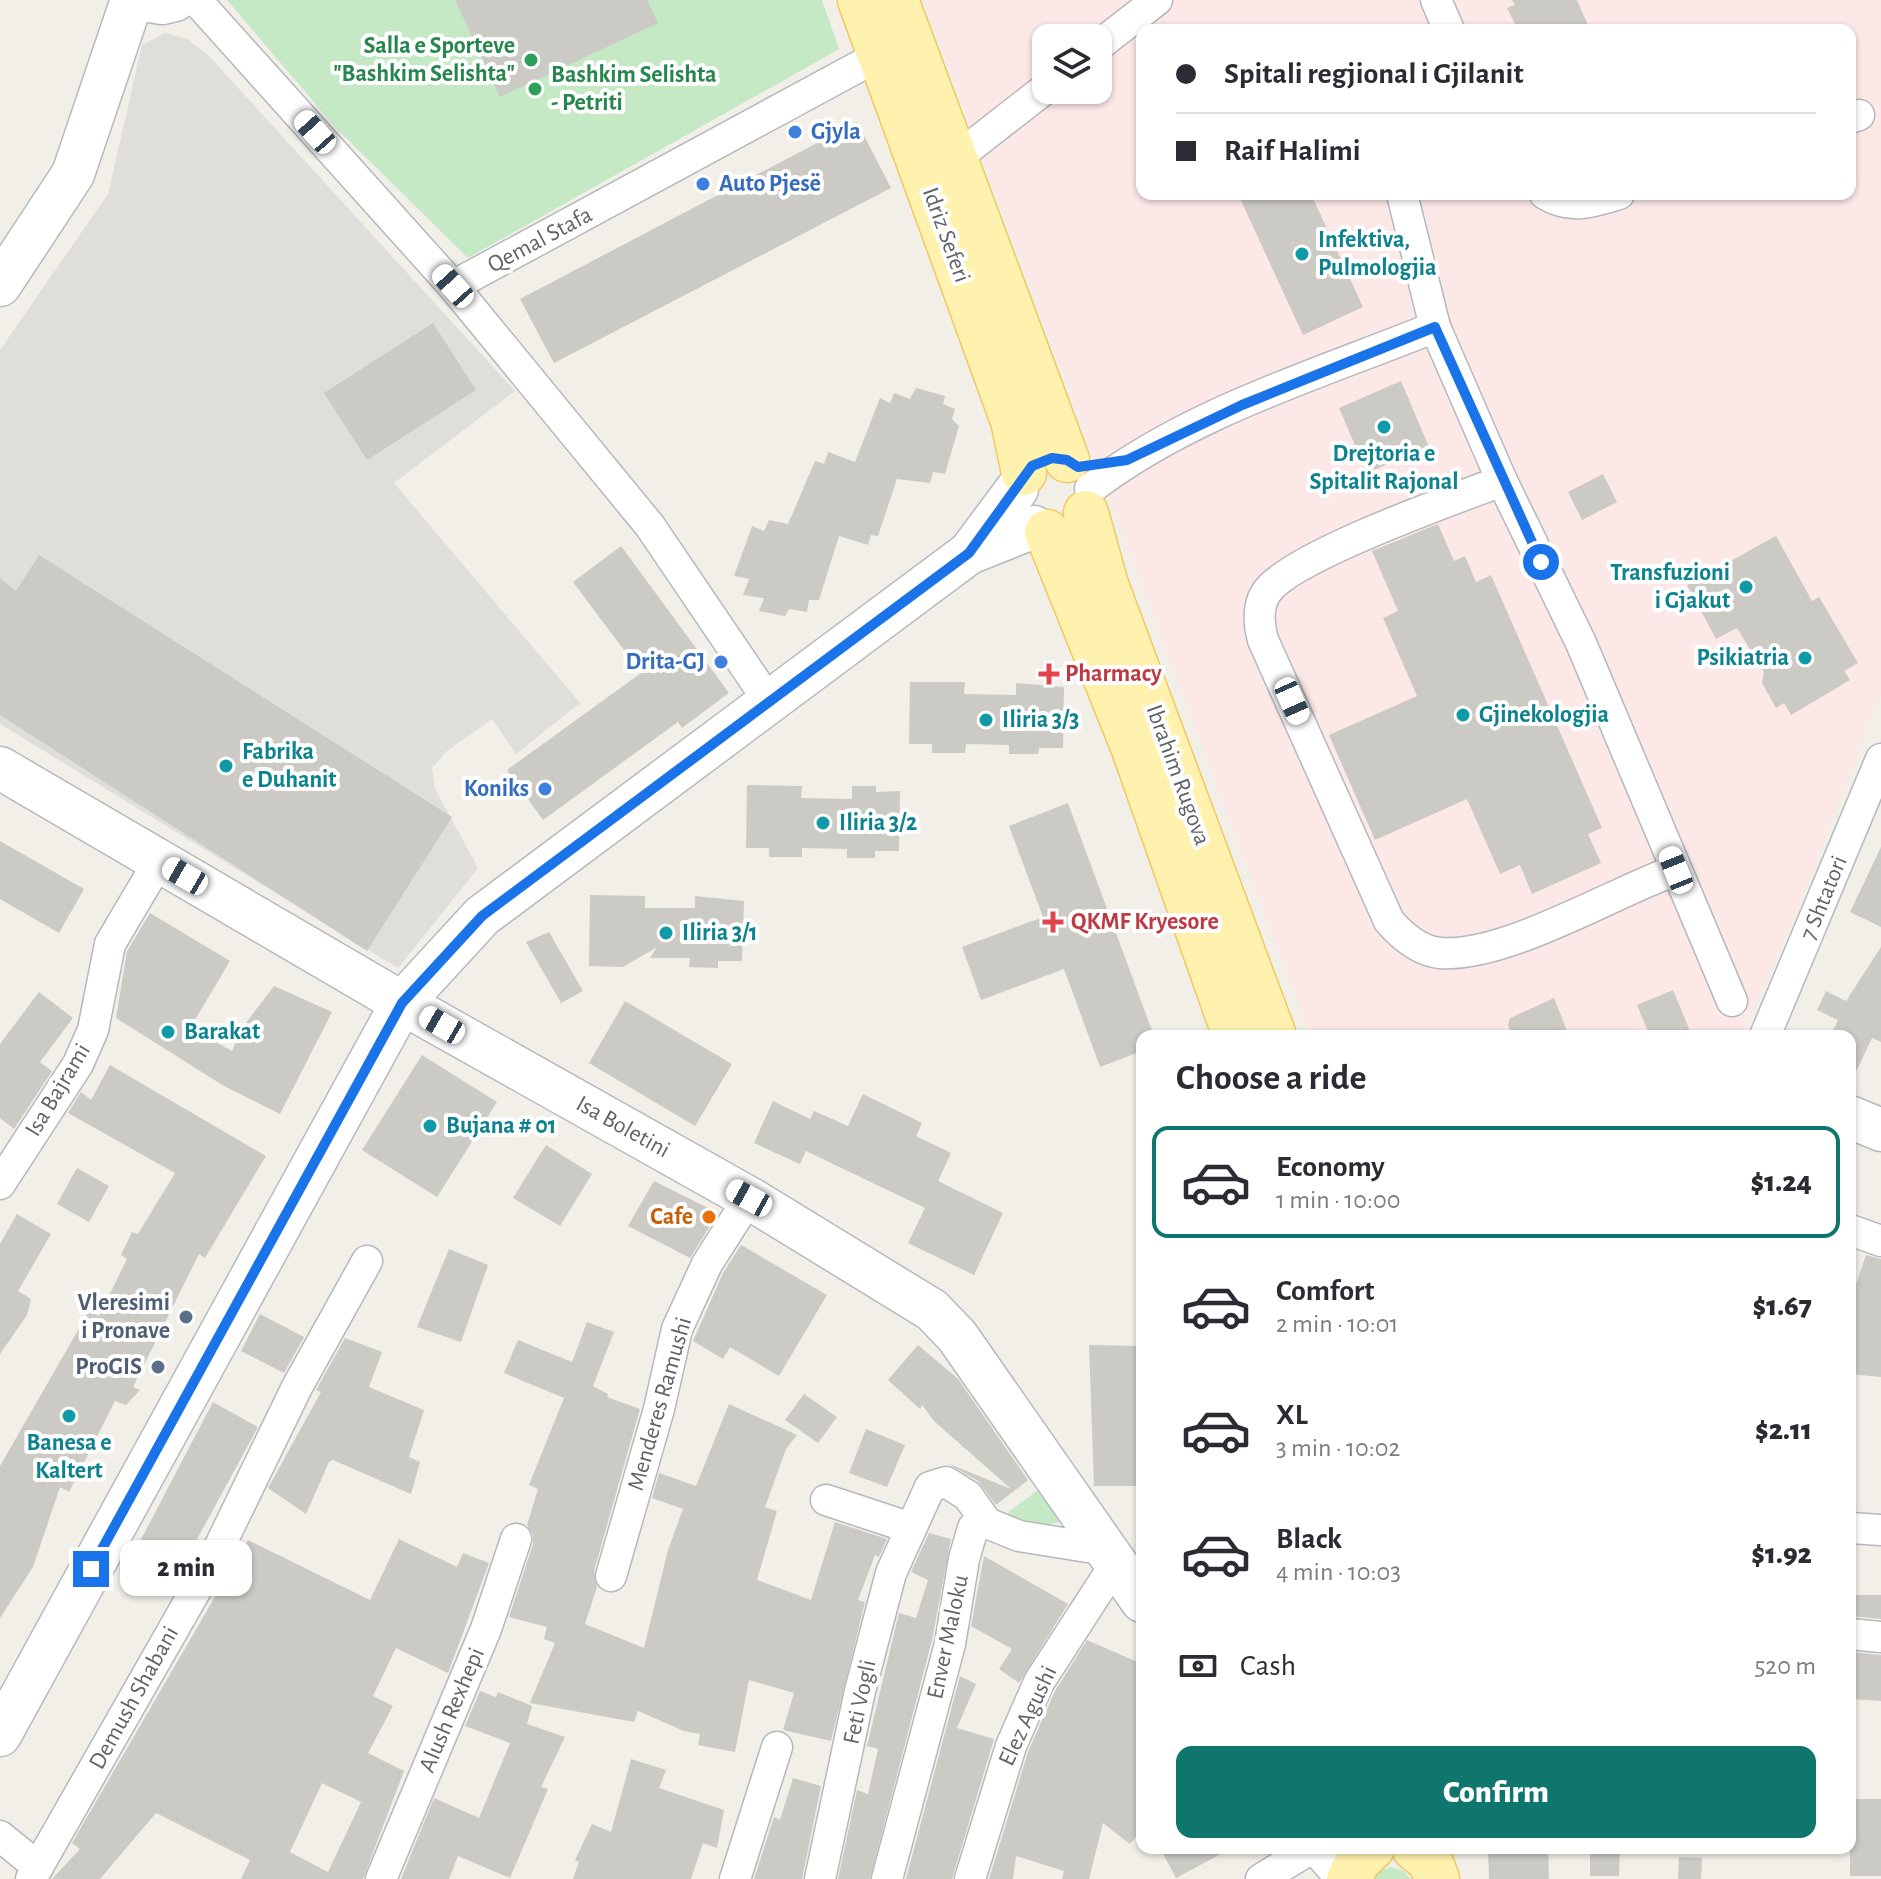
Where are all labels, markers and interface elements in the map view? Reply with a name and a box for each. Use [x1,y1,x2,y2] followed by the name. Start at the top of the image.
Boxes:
[1032,24,1112,104] map controls
[1032,24,1112,104] button: layers
[333,34,515,86] place label: Salla e Sporteve "Bashkim Selishta"
[522,51,540,69] marker: Salla e Sporteve "Bashkim Selishta"
[1224,59,1524,89] text: Spitali regjional i Gjilanit
[551,63,717,115] place label: Bashkim Selishta - Petriti
[526,80,544,98] marker: Bashkim Selishta - Petriti
[290,106,340,158] car
[811,120,861,144] place label: Gjyla
[786,123,804,141] marker: Gjyla
[1224,136,1361,166] text: Raif Halimi
[719,172,821,196] place label: Auto Pjesë
[694,175,712,193] marker: Auto Pjesë
[918,184,974,286] street label: Idriz Seferi
[484,203,596,277] street label: Qemal Stafa
[1318,228,1437,280] place label: Infektiva, Pulmologjia
[1293,245,1311,263] marker: Infektiva, Pulmologjia
[428,260,478,312] car
[1375,418,1393,436] marker: Drejtoria e Spitalit Rajonal
[1309,442,1459,494] place label: Drejtoria e Spitalit Rajonal
[1523,544,1559,580] route start
[1610,561,1730,613] place label: Transfuzioni i Gjakut
[1737,578,1755,596] marker: Transfuzioni i Gjakut
[1697,646,1789,670] place label: Psikiatria
[1796,649,1814,667] marker: Psikiatria
[625,650,705,674] place label: Drita-GJ
[712,653,730,671] marker: Drita-GJ
[1065,662,1162,686] place label: Pharmacy
[1040,665,1058,683] marker: Pharmacy
[1271,674,1313,728] car
[1141,702,1215,848] street label: Ibrahim Rugova
[1479,703,1609,727] place label: Gjinekologjia
[1454,706,1472,724] marker: Gjinekologjia
[1002,708,1079,732] place label: Iliria 3/3
[977,711,995,729] marker: Iliria 3/3
[242,740,336,792] place label: Fabrika e Duhanit
[217,757,235,775] marker: Fabrika e Duhanit
[464,777,529,801] place label: Koniks
[536,780,554,798] marker: Koniks
[839,811,917,835] place label: Iliria 3/2
[814,814,832,832] marker: Iliria 3/2
[1656,843,1696,897] car
[1796,852,1852,944] street label: 7 Shtatori
[158,854,212,898] car
[1071,910,1219,934] place label: QKMF Kryesore
[1042,911,1064,933] marker: QKMF Kryesore
[682,921,758,945] place label: Iliria 3/1
[657,924,675,942] marker: Iliria 3/1
[415,1003,469,1047] car
[184,1020,260,1044] place label: Barakat
[159,1023,177,1041] marker: Barakat
[21,1039,95,1141] street label: Isa Bajrami
[1176,1060,1366,1096] text: Choose a ride
[572,1092,674,1162] street label: Isa Boletini
[446,1114,556,1138] place label: Bujana # 01
[421,1117,439,1135] marker: Bujana # 01
[1180,1146,1252,1218] icon: car
[1276,1152,1385,1182] text: Economy
[1751,1167,1812,1197] text: $1.24
[722,1176,776,1220] car
[1276,1187,1400,1213] text: 1 min · 10:00
[650,1205,693,1229] place label: Cafe
[700,1208,718,1226] marker: Cafe
[1180,1270,1252,1342] icon: car
[1276,1276,1375,1306] text: Comfort
[78,1291,170,1343] place label: Vleresimi i Pronave
[1753,1291,1812,1321] text: $1.67
[177,1308,195,1326] marker: Vleresimi i Pronave
[1276,1311,1398,1337] text: 2 min · 10:01
[624,1315,696,1493] street label: Menderes Ramushi
[75,1355,142,1379] place label: ProGIS
[149,1358,167,1376] marker: ProGIS
[1180,1394,1252,1466] icon: car
[1276,1400,1308,1430] text: XL
[60,1407,78,1425] marker: Banesa e Kaltert
[1755,1415,1812,1445] text: $2.11
[26,1431,112,1483] place label: Banesa e Kaltert
[1276,1435,1400,1461] text: 3 min · 10:02
[1180,1518,1252,1590] icon: car
[1276,1524,1342,1554] text: Black
[1751,1539,1812,1569] text: $1.92
[119,1541,251,1597] callout: 2 min
[73,1551,109,1587] route end
[157,1555,215,1581] text: 2 min
[1276,1559,1401,1585] text: 4 min · 10:03
[923,1573,973,1701] street label: Enver Maloku
[85,1622,183,1774] street label: Demush Shabani
[415,1644,489,1776] street label: Alush Rexhepi
[1176,1644,1220,1688] icon: cash
[1240,1651,1296,1681] text: Cash
[1754,1653,1816,1679] text: 520 m
[839,1658,881,1746] street label: Feti Vogli
[994,1662,1062,1770] street label: Elez Agushi
[1176,1746,1816,1838] button: Confirm

